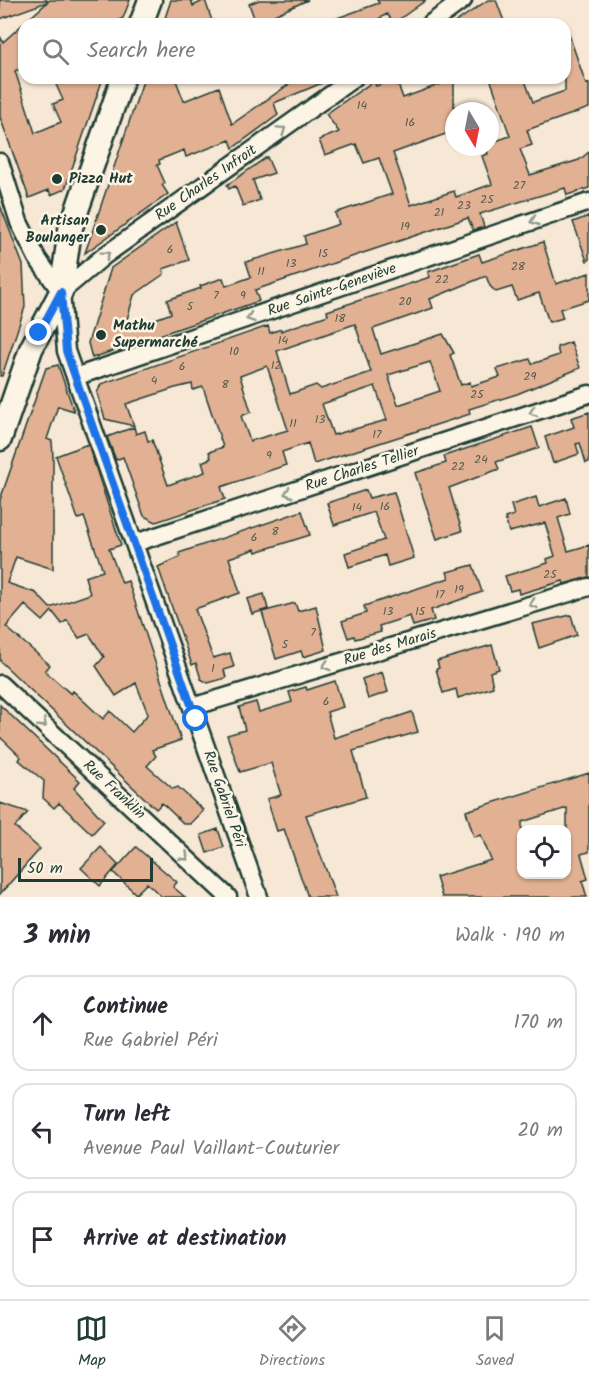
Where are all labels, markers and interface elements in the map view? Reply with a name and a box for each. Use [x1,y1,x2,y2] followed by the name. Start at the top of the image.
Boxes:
[18,18,571,84] search box
[87,34,195,69] text: Search here
[39,35,72,68] icon: search
[357,96,368,115] house number: 14
[445,102,499,156] north arrow
[405,113,415,132] house number: 16
[275,126,286,137] one-way arrow
[150,139,262,227] street label: Rue Charles Infroit
[69,167,133,191] place label: Pizza Hut
[50,172,64,186] marker: Pizza Hut
[513,176,526,195] house number: 27
[480,190,495,209] house number: 25
[457,196,471,215] house number: 23
[434,203,445,222] house number: 21
[26,209,90,250] place label: Artisan Boulanger
[529,213,540,226] one-way arrow
[400,217,410,236] house number: 19
[94,223,108,237] marker: Artisan Boulanger
[167,240,173,259] house number: 6
[318,244,330,263] house number: 15
[99,252,110,263] one-way arrow
[286,254,296,273] house number: 13
[264,257,400,323] street label: Rue Sainte-Geneviève
[511,257,526,276] house number: 28
[257,262,265,281] house number: 11
[435,270,449,289] house number: 22
[213,286,219,305] house number: 7
[240,286,246,305] house number: 9
[399,292,411,311] house number: 20
[187,297,195,316] house number: 5
[335,309,346,328] house number: 18
[245,310,256,323] one-way arrow
[113,314,199,355] place label: Mathu Supermarché
[25,319,51,345] route end
[94,328,108,342] marker: Mathu Supermarché
[278,331,289,350] house number: 14
[229,342,239,361] house number: 10
[271,356,281,375] house number: 12
[179,357,185,376] house number: 6
[524,367,537,386] house number: 29
[151,371,158,390] house number: 4
[221,375,229,394] house number: 8
[470,385,485,404] house number: 25
[528,405,539,417] one-way arrow
[315,410,325,429] house number: 13
[289,414,297,433] house number: 11
[372,425,382,444] house number: 17
[302,439,423,499] street label: Rue Charles Tellier
[266,446,272,465] house number: 9
[474,450,488,469] house number: 24
[451,457,465,476] house number: 22
[283,485,294,498] one-way arrow
[380,497,390,516] house number: 16
[352,498,363,517] house number: 14
[271,522,279,541] house number: 8
[251,528,257,547] house number: 6
[543,565,558,584] house number: 25
[454,580,464,599] house number: 19
[435,585,445,604] house number: 17
[528,597,539,609] one-way arrow
[383,602,393,621] house number: 13
[415,602,427,621] house number: 15
[340,621,440,673] street label: Rue des Marais
[310,623,316,642] house number: 7
[282,635,290,654] house number: 5
[211,659,215,678] house number: 1
[321,659,332,671] one-way arrow
[323,692,329,711] house number: 6
[182,705,208,731] route start
[35,716,46,727] one-way arrow
[196,747,252,852] street label: Rue Gabriel Péri
[77,754,151,826] street label: Rue Franklin
[517,825,571,879] map controls
[517,825,571,879] button: locate
[178,850,189,861] one-way arrow
[18,855,153,882] scale bar
[27,856,63,881] text: 50 m
[24,915,91,957] text: 3 min
[455,920,565,952] text: Walk · 190 m
[83,990,168,1025] text: Continue
[26,1007,59,1040] icon: ahead
[514,1007,563,1039] text: 170 m
[83,1025,218,1057] text: Rue Gabriel Péri
[83,1098,170,1133] text: Turn left
[26,1115,59,1148] icon: left
[517,1115,563,1147] text: 20 m
[83,1133,339,1165] text: Avenue Paul Vaillant-Couturier
[83,1222,286,1257] text: Arrive at destination
[26,1223,59,1256] icon: arrive
[75,1312,108,1373] tab: Map
[259,1312,325,1373] tab: Directions
[476,1312,514,1373] tab: Saved

